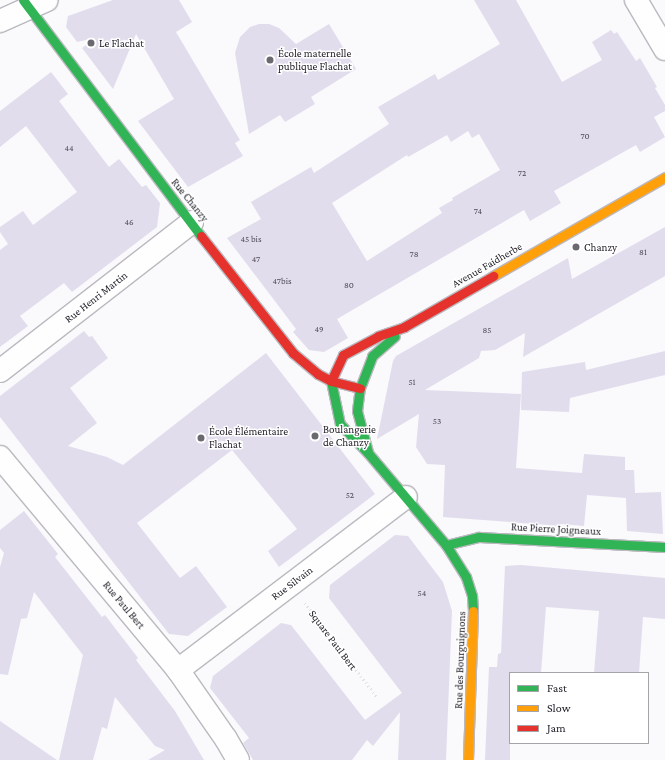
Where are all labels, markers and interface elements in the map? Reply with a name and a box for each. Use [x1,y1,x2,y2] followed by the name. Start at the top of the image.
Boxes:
[99,36,144,50] place label: Le Flachat
[86,38,96,48] marker: Le Flachat
[278,47,352,73] place label: École maternelle publique Flachat
[265,55,275,65] marker: École maternelle publique Flachat
[580,131,590,141] house number: 70
[64,143,74,153] house number: 44
[518,168,526,178] house number: 72
[169,176,211,224] street label: Rue Chanzy
[474,206,482,216] house number: 74
[124,217,134,227] house number: 46
[241,234,261,244] house number: 45 bis
[450,240,524,290] street label: Avenue Faidherbe
[584,240,617,254] place label: Chanzy
[571,242,581,252] marker: Chanzy
[639,247,647,257] house number: 81
[410,249,418,259] house number: 78
[252,254,260,264] house number: 47
[62,268,130,326] street label: Rue Henri Martin
[272,276,292,286] house number: 47bis
[344,280,354,290] house number: 80
[314,324,324,334] house number: 49
[483,325,491,335] house number: 85
[408,377,416,387] house number: 51
[433,416,441,426] house number: 53
[323,423,376,449] place label: Boulangerie de Chanzy
[209,425,288,451] place label: École Élémentaire Flachat
[310,431,320,441] marker: Boulangerie de Chanzy
[196,433,206,443] marker: École Élémentaire Flachat
[346,490,354,500] house number: 52
[511,520,601,538] street label: Rue Pierre Joigneaux
[269,563,315,603] street label: Rue Silvain
[100,578,148,632] street label: Rue Paul Bert
[418,588,426,598] house number: 54
[306,607,360,673] street label: Square Paul Bert
[452,611,468,709] street label: Rue des Bourguignons
[509,672,649,744] legend
[547,681,567,695] text: Fast
[547,701,571,715] text: Slow
[547,721,566,735] text: Jam

